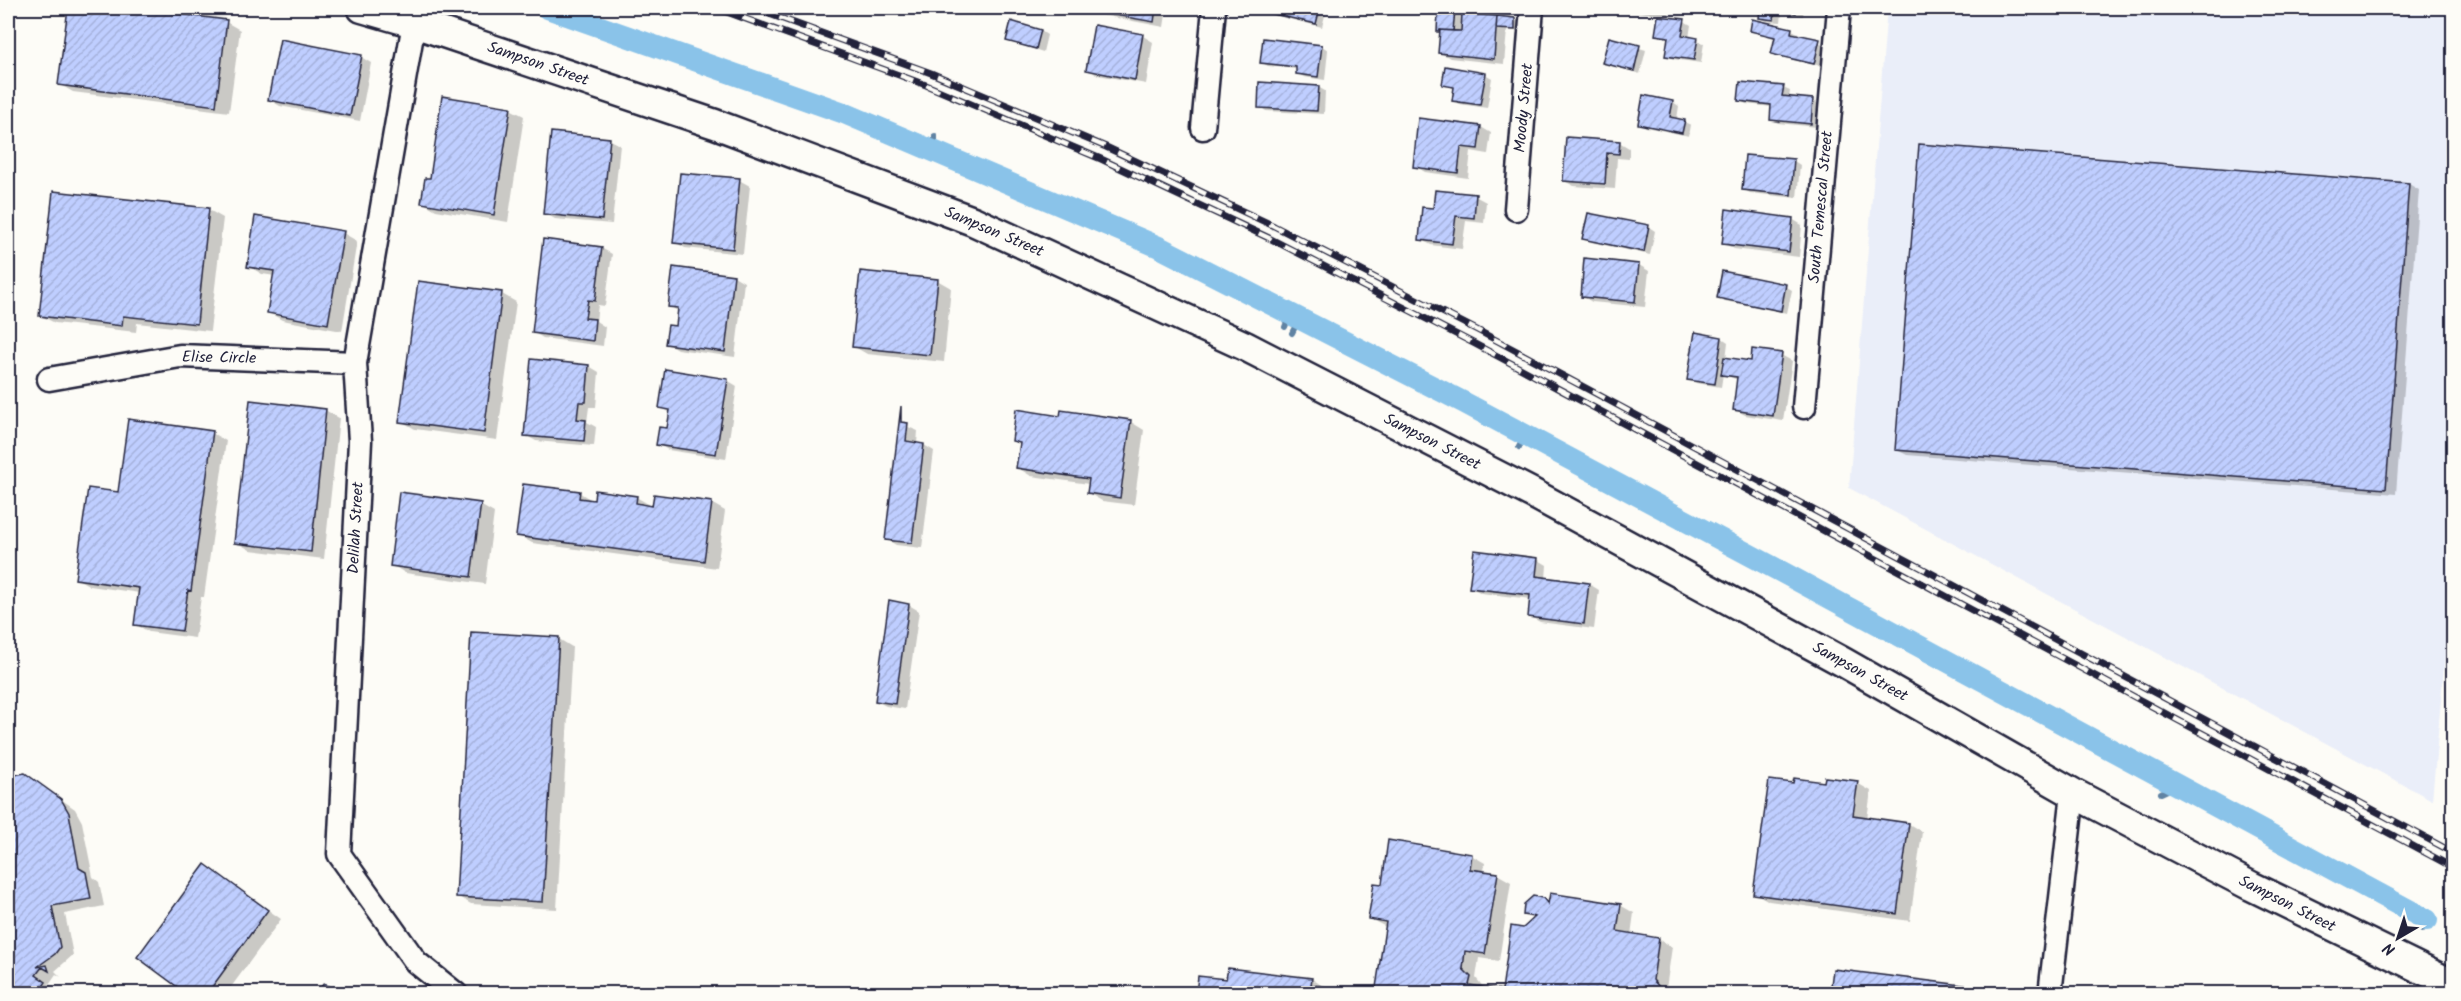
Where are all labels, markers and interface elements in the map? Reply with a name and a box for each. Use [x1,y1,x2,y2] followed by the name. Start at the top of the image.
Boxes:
[484,35,593,93] street label: Sampson Street
[1508,61,1540,154] street label: Moody Street
[1802,129,1840,284] street label: South Temescal Street
[940,200,1048,265] street label: Sampson Street
[182,345,256,371] street label: Elise Circle
[1379,407,1486,478] street label: Sampson Street
[341,480,371,575] street label: Delilah Street
[1808,635,1913,709] street label: Sampson Street
[2234,869,2341,940] street label: Sampson Street
[2368,908,2428,968] north arrow
[2378,936,2401,961] text: N

